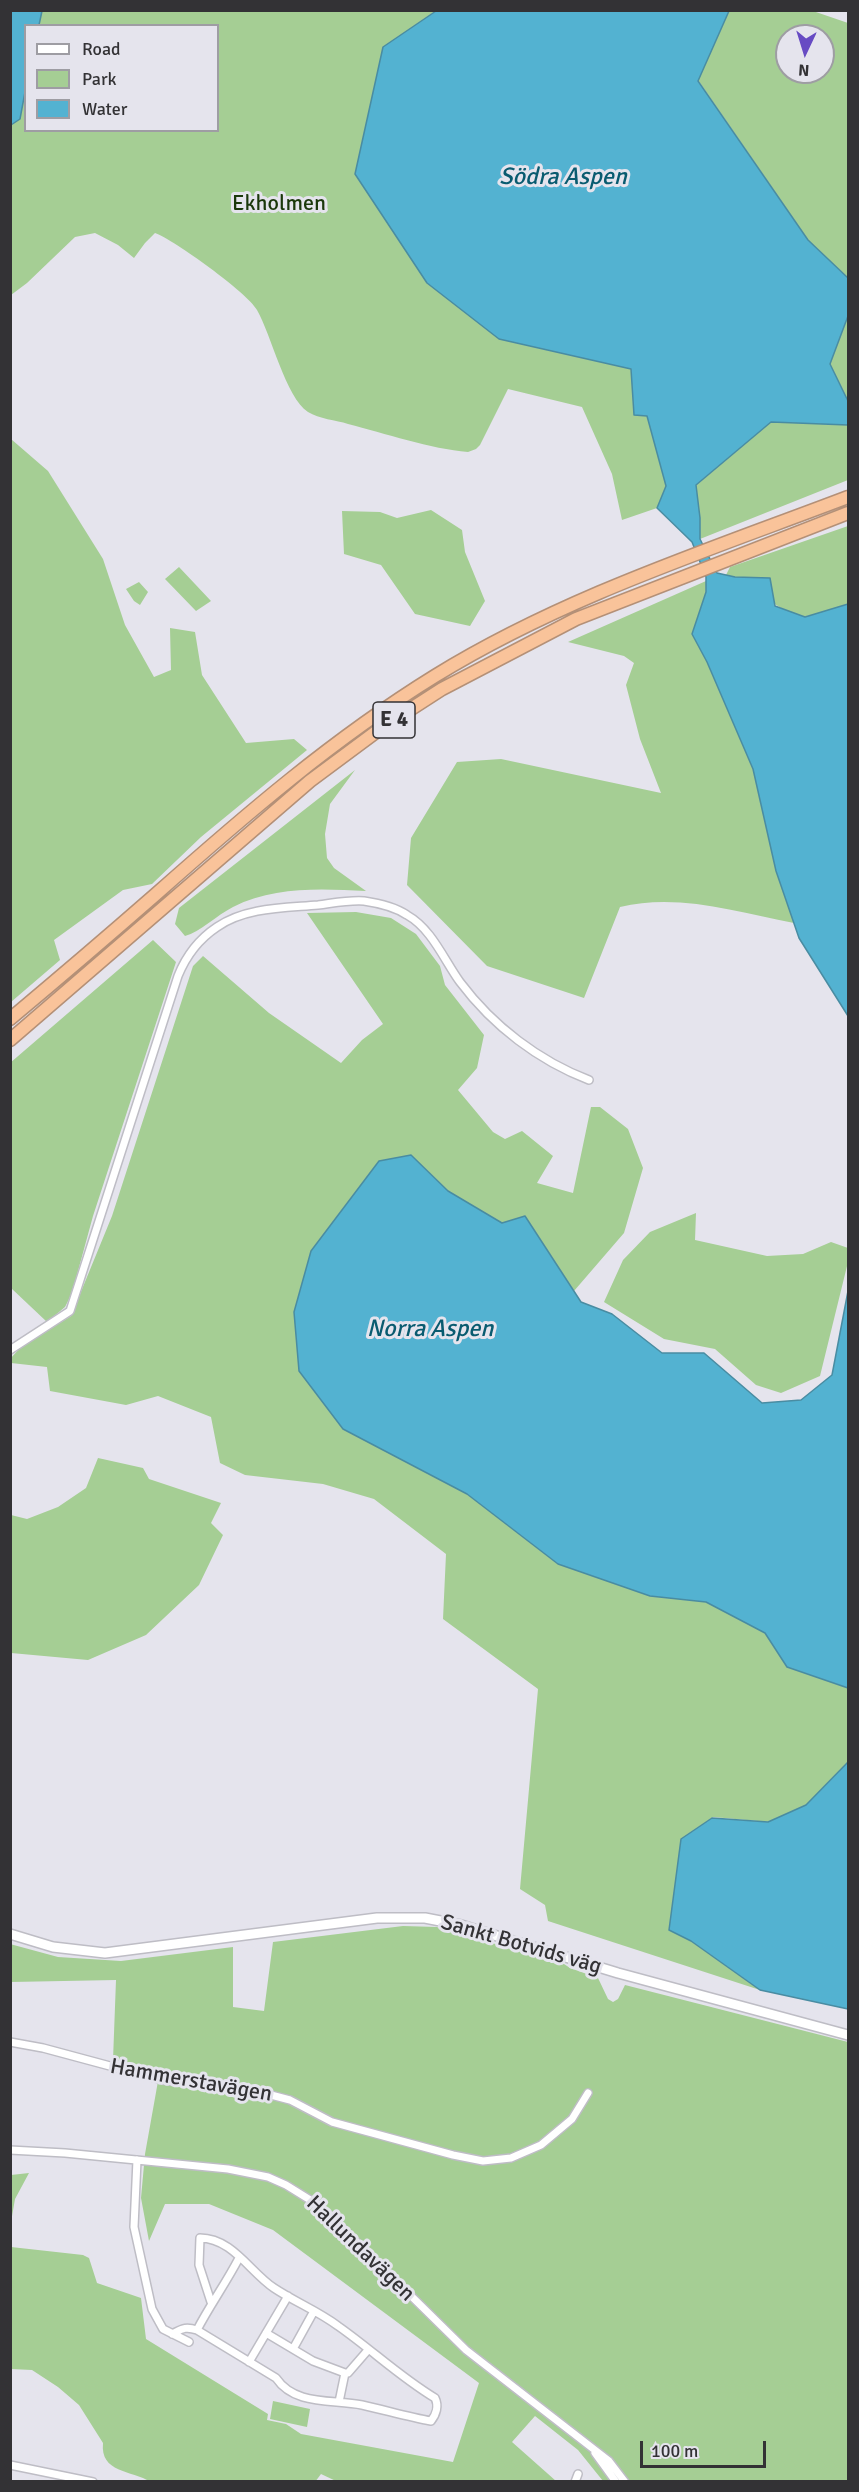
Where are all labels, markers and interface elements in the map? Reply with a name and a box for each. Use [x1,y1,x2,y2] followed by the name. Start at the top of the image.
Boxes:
[24,24,219,132] legend
[775,24,835,84] north arrow
[82,38,121,60] text: Road
[798,60,810,80] text: N
[82,68,117,90] text: Park
[82,98,127,120] text: Water
[499,164,627,192] water label: Södra Aspen
[232,191,326,217] park label: Ekholmen
[373,702,415,738] road number: E 4
[367,1316,493,1344] water label: Norra Aspen
[438,1909,604,1981] street label: Sankt Botvids väg
[108,2054,274,2108] street label: Hammerstavägen
[300,2191,420,2307] street label: Hallundavägen
[643,2429,769,2467] scale bar
[651,2440,698,2462] text: 100 m

